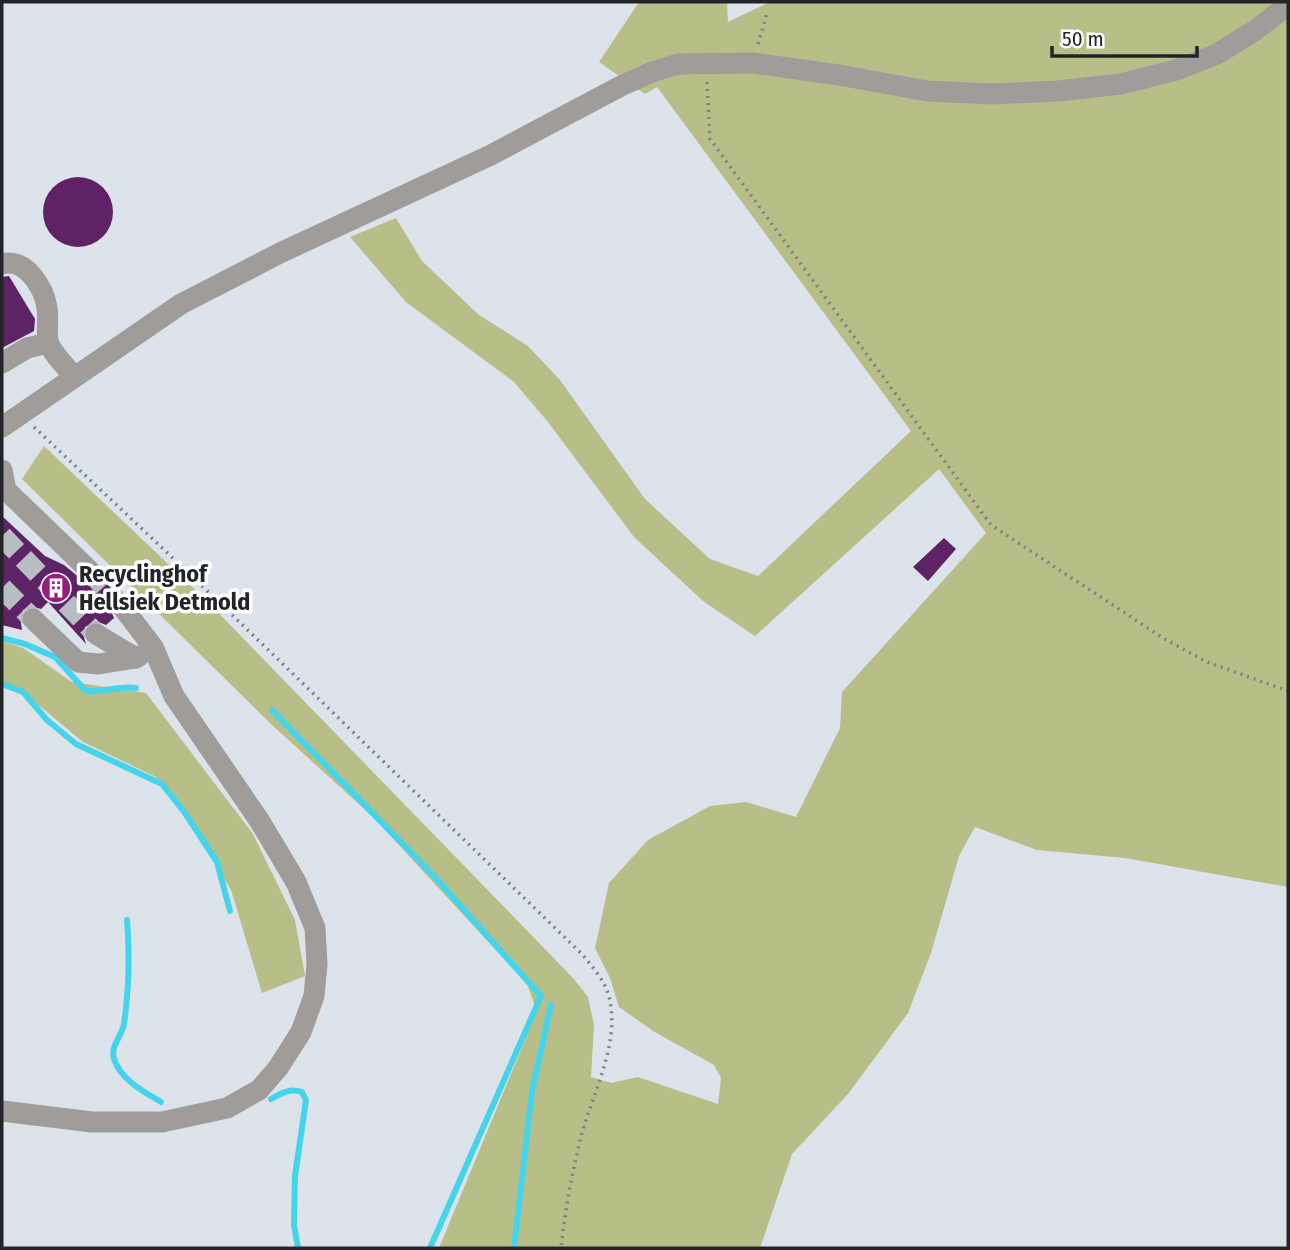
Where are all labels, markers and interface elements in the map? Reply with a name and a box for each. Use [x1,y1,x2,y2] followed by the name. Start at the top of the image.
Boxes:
[1052,14,1197,58] scale bar
[1062,26,1104,52] text: 50 m
[79,560,250,616] place label: Recyclinghof Hellsiek Detmold
[39,571,73,605] building icon: Recyclinghof Hellsiek Detmold

